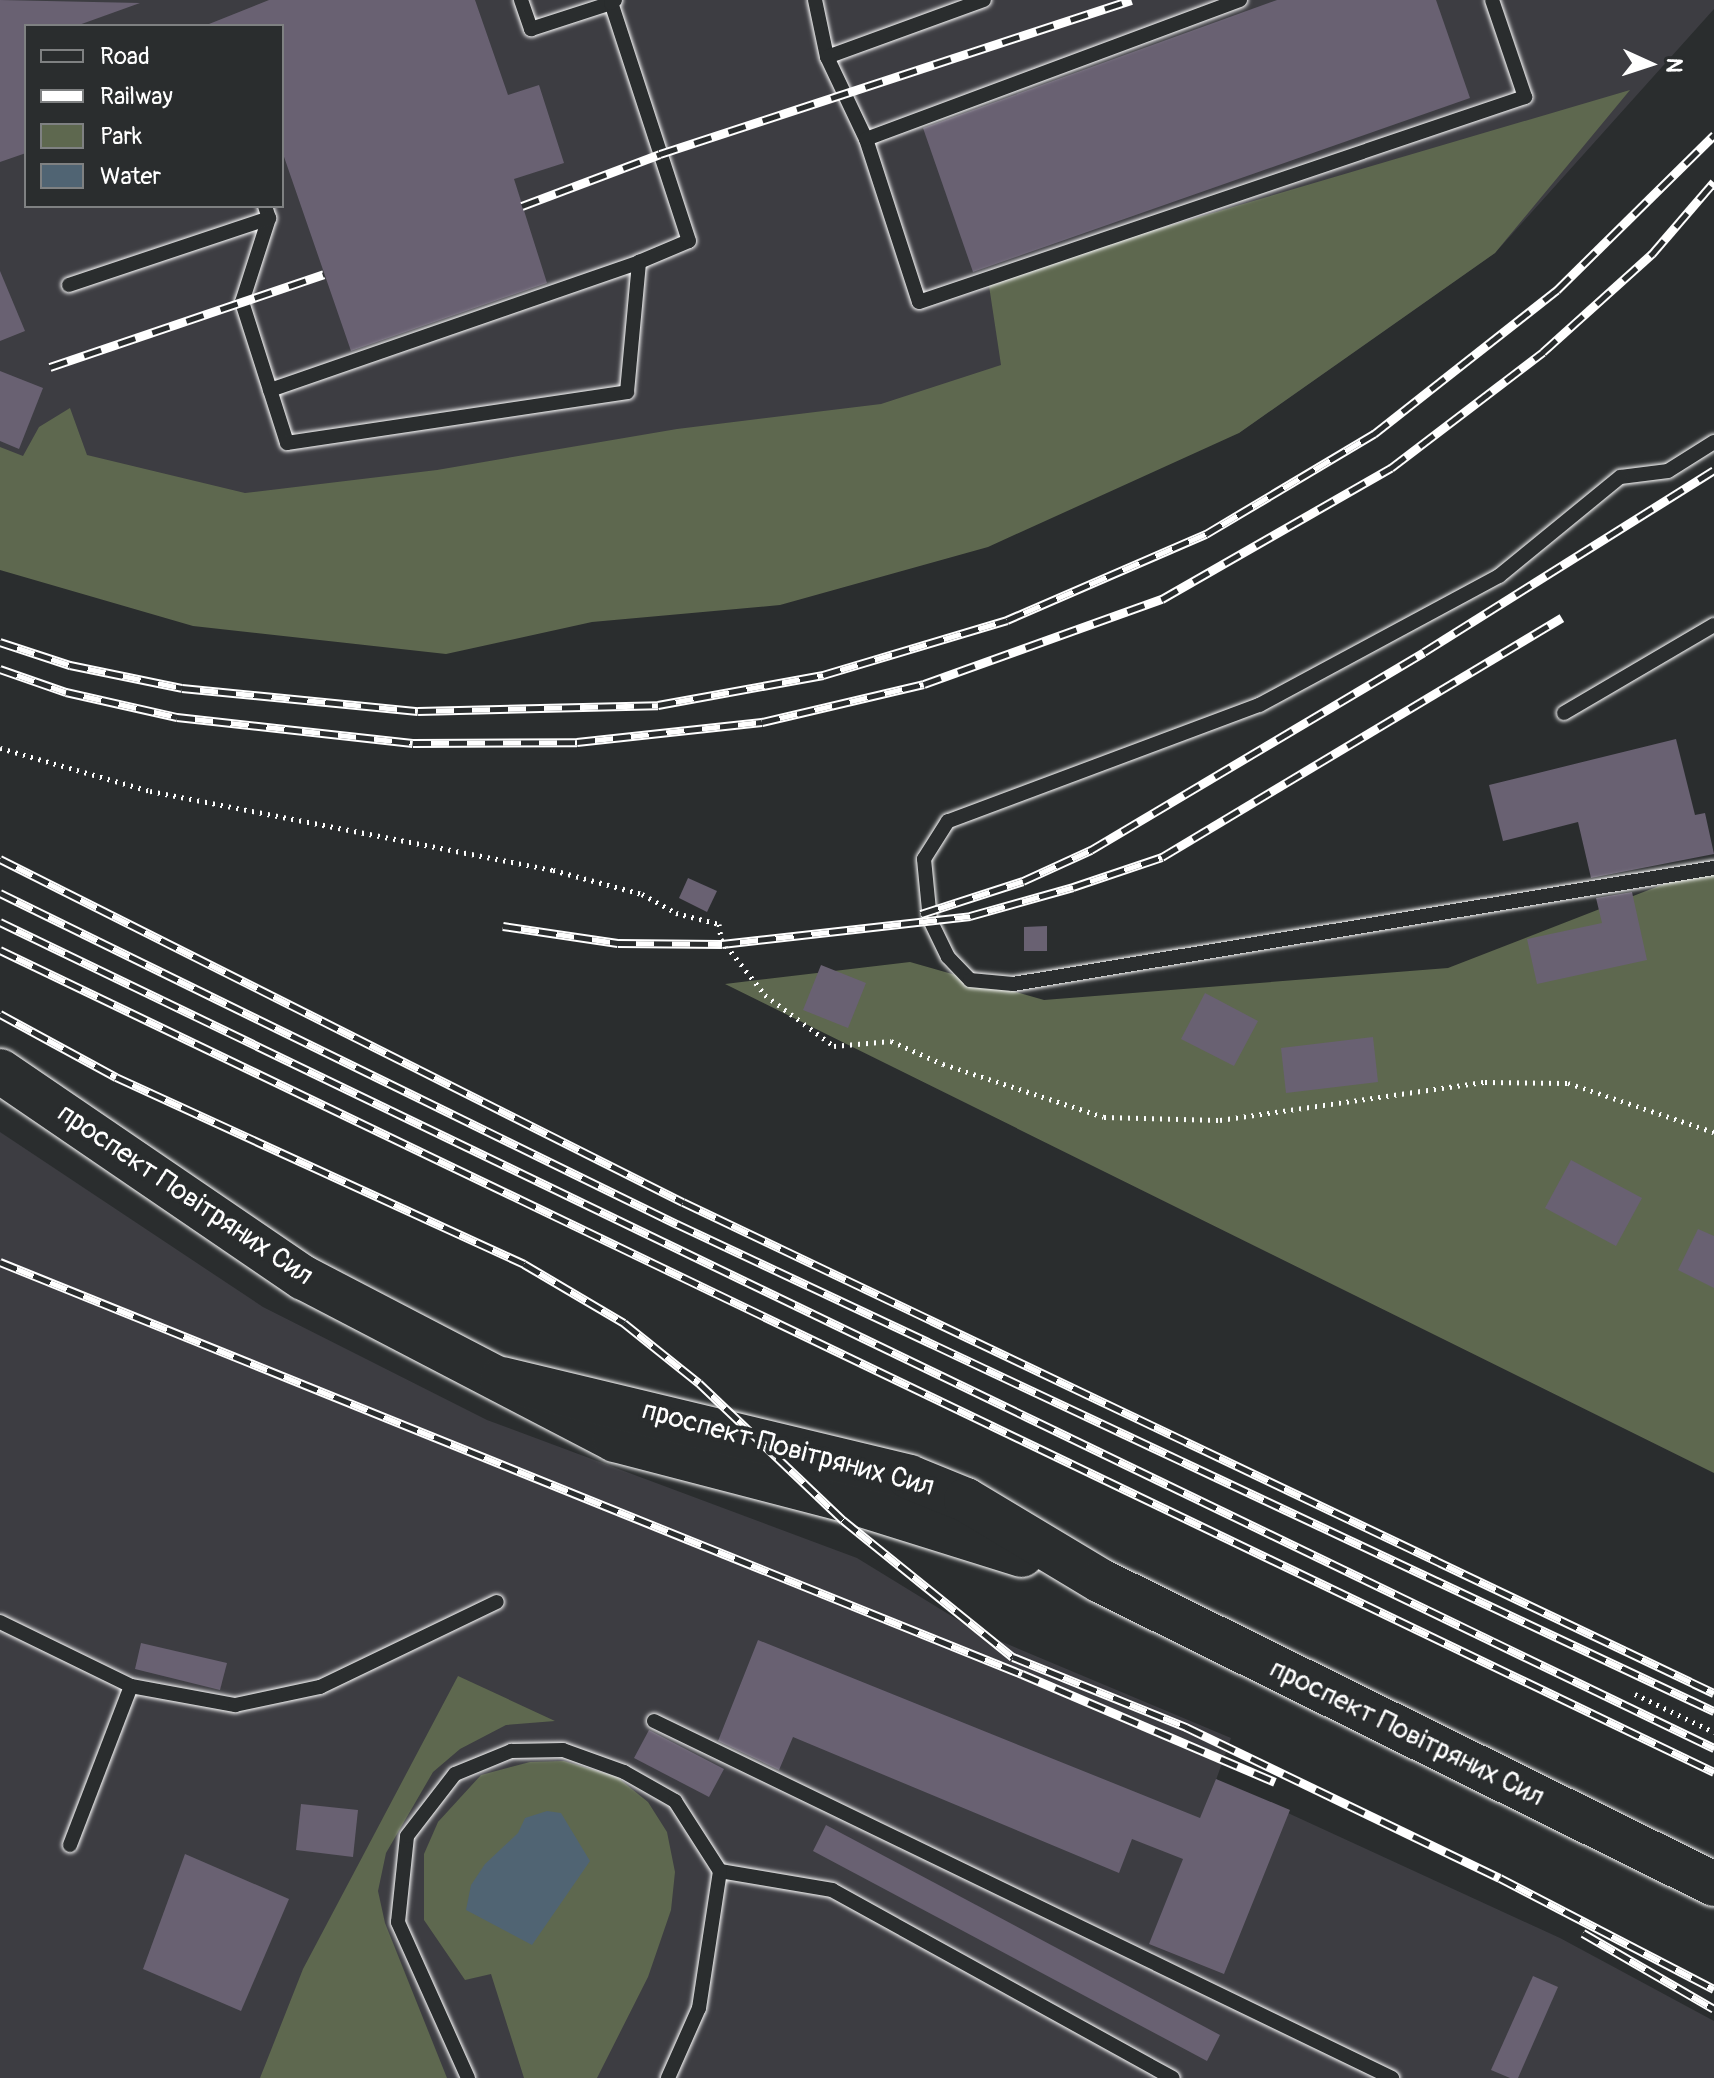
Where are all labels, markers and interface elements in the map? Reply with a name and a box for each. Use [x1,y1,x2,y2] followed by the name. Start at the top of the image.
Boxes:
[24,24,284,208] legend
[1610,24,1690,104] north arrow
[100,42,150,71] text: Road
[1660,57,1688,73] text: N
[100,82,173,111] text: Railway
[100,122,142,151] text: Park
[100,162,161,191] text: Water
[51,1097,319,1293] street label: проспект Повітряних Сил
[638,1394,938,1504] street label: проспект Повітряних Сил
[1264,1652,1550,1814] street label: проспект Повітряних Сил

